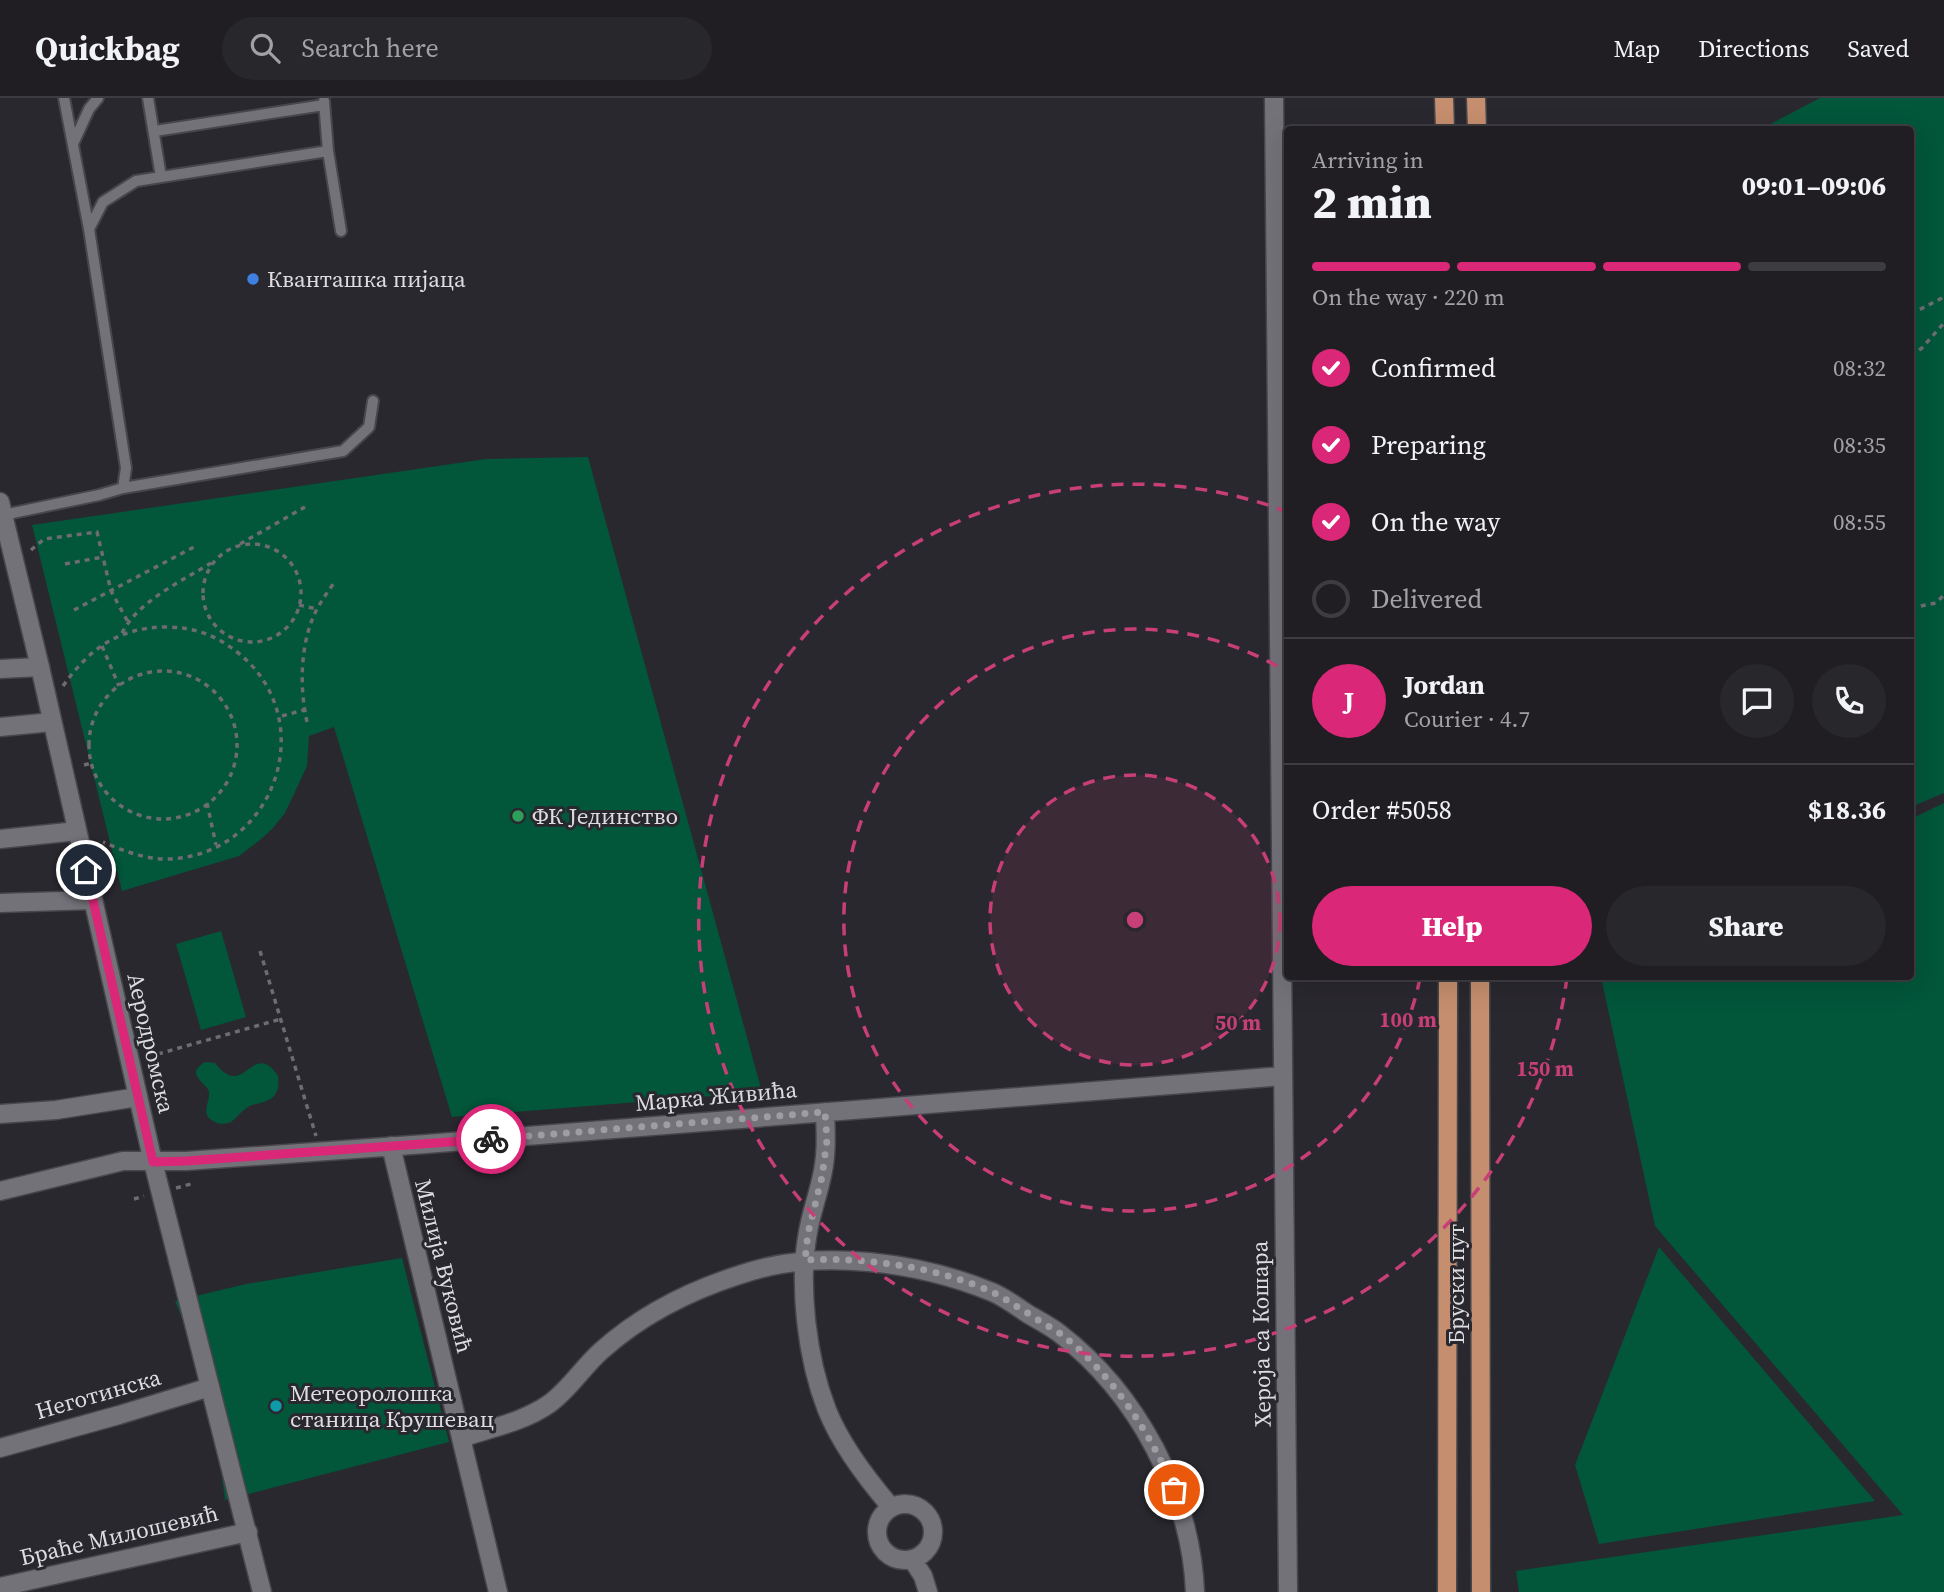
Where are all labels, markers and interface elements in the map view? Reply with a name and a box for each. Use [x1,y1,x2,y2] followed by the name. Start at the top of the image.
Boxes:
[222,17,712,80] search box
[35,26,180,71] text: Quickbag
[246,29,284,67] icon: search
[302,30,439,66] text: Search here
[1613,32,1660,65] text: Map
[1698,32,1809,65] text: Directions
[1847,32,1909,65] text: Saved
[1312,144,1424,176] text: Arriving in
[1742,168,1886,204] text: 09:01–09:06
[1312,170,1432,233] text: 2 min
[267,263,466,295] place label: Кванташка пијаца
[245,271,261,287] marker: Кванташка пијаца
[1312,281,1505,313] text: On the way · 220 m
[1312,349,1350,387] icon: check
[1371,350,1496,386] text: Confirmed
[1833,352,1886,384] text: 08:32
[1312,426,1350,464] icon: check
[1371,427,1486,463] text: Preparing
[1833,429,1886,461] text: 08:35
[1312,503,1350,541] icon: check
[1371,504,1500,540] text: On the way
[1833,506,1886,538] text: 08:55
[1371,581,1482,617] text: Delivered
[1720,664,1794,738] button: chat
[1812,664,1886,738] button: phone
[1404,667,1485,703] text: Jordan
[1344,683,1354,719] text: J
[1404,703,1530,735] text: Courier · 4.7
[1312,792,1452,828] text: Order #5058
[1808,792,1886,828] text: $18.36
[532,800,678,832] place label: ФК Јединство
[510,808,526,824] marker: ФК Јединство
[56,840,116,900] pin
[67,851,105,889] icon: home
[1312,886,1592,966] button: Help
[1606,886,1886,966] button: Share
[1123,908,1147,932] centre of rings
[119,970,183,1116] street label: Аеродромска
[1379,1005,1437,1034] text: 100 m
[1215,1008,1261,1037] text: 50 m
[1516,1054,1574,1083] text: 150 m
[634,1073,799,1119] street label: Марка Живића
[456,1104,526,1174] courier
[472,1120,510,1158] icon: bike
[407,1176,481,1357] street label: Милија Вуковић
[1440,1224,1472,1344] street label: Бруски пут
[1243,1240,1279,1428] street label: Хероја са Кошара
[32,1361,165,1427] street label: Неготинска
[290,1377,494,1435] place label: Метеоролошка станица Крушевац
[268,1398,284,1414] marker: Метеоролошка станица Крушевац
[1144,1460,1204,1520] pin
[1155,1471,1193,1509] icon: bag
[17,1497,222,1573] street label: Браће Милошевић

